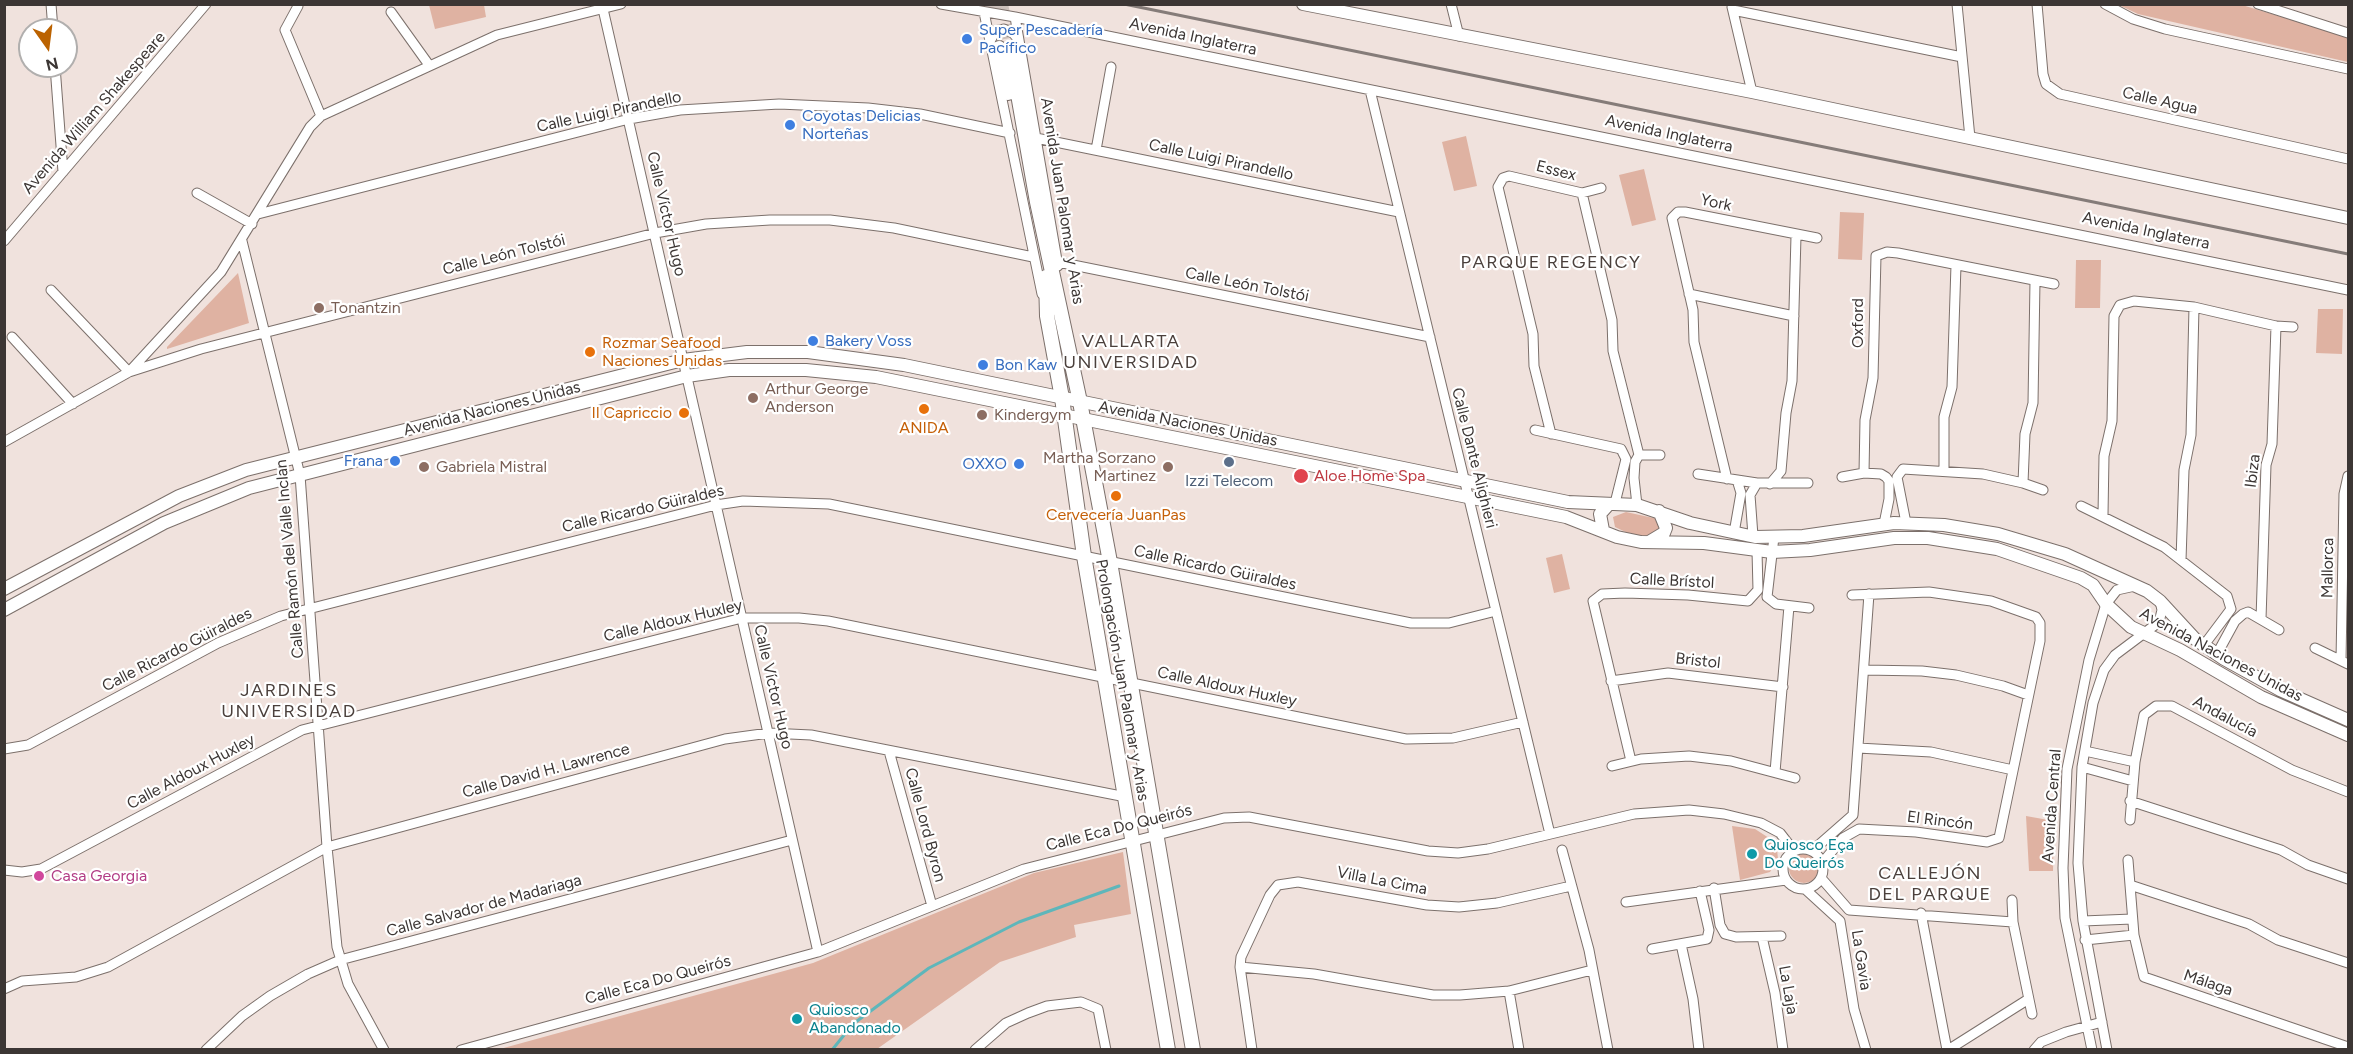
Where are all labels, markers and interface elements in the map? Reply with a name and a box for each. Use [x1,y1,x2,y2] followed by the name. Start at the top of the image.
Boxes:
[1128,14,1258,60] street label: Avenida Inglaterra
[18,18,78,78] north arrow
[979,20,1103,58] place label: Super Pescadería Pacífico
[18,28,170,198] street label: Avenida William Shakespeare
[960,32,974,46] marker: Super Pescadería Pacífico
[44,53,60,75] text: N
[2121,83,2199,119] street label: Calle Agua
[535,87,683,137] street label: Calle Luigi Pirandello
[1036,96,1088,306] street label: Avenida Juan Palomar y Arias
[802,106,921,144] place label: Coyotas Delicias Norteñas
[1604,111,1734,157] street label: Avenida Inglaterra
[783,118,797,132] marker: Coyotas Delicias Norteñas
[1147,135,1295,185] street label: Calle Luigi Pirandello
[642,150,690,278] street label: Calle Víctor Hugo
[1534,157,1578,185] street label: Essex
[1699,190,1733,216] street label: York
[2081,208,2211,254] street label: Avenida Inglaterra
[441,230,567,280] street label: Calle León Tolstói
[1461,252,1641,274] district label: PARQUE REGENCY
[1183,264,1311,306] street label: Calle León Tolstói
[331,298,401,318] place label: Tonantzin
[1848,298,1868,348] street label: Oxford
[312,301,326,315] marker: Tonantzin
[825,331,912,351] place label: Bakery Voss
[1063,331,1199,374] district label: VALLARTA UNIVERSIDAD
[602,333,722,371] place label: Rozmar Seafood Naciones Unidas
[806,334,820,348] marker: Bakery Voss
[583,345,597,359] marker: Rozmar Seafood Naciones Unidas
[995,355,1057,375] place label: Bon Kaw
[976,358,990,372] marker: Bon Kaw
[401,378,583,440] street label: Avenida Naciones Unidas
[765,379,868,417] place label: Arthur George Anderson
[1447,386,1501,530] street label: Calle Dante Alighieri
[746,391,760,405] marker: Arthur George Anderson
[1097,397,1279,451] street label: Avenida Naciones Unidas
[917,402,931,416] marker: ANIDA
[592,403,672,423] place label: Il Capriccio
[994,405,1071,425] place label: Kindergym
[677,406,691,420] marker: Il Capriccio
[975,408,989,422] marker: Kindergym
[899,418,949,438] place label: ANIDA
[1043,448,1156,486] place label: Martha Sorzano Martinez
[344,451,383,471] place label: Frana
[2241,453,2265,489] street label: Ibiza
[388,454,402,468] marker: Frana
[963,454,1007,474] place label: OXXO
[1222,455,1236,469] marker: Izzi Telecom
[436,457,547,477] place label: Gabriela Mistral
[1012,457,1026,471] marker: OXXO
[272,459,308,659] street label: Calle Ramón del Valle Inclan
[417,460,431,474] marker: Gabriela Mistral
[1161,460,1175,474] marker: Martha Sorzano Martinez
[1314,466,1425,486] place label: Aloe Home Spa
[1292,467,1310,485] marker: Aloe Home Spa
[1185,471,1273,491] place label: Izzi Telecom
[560,481,726,537] street label: Calle Ricardo Güiraldes
[1109,489,1123,503] marker: Cervecería JuanPas
[1046,505,1186,525] place label: Cervecería JuanPas
[2318,538,2338,598] street label: Mallorca
[1132,541,1298,595] street label: Calle Ricardo Güiraldes
[1091,558,1153,802] street label: Prolongación Juan Palomar y Arias
[1629,569,1715,593] street label: Calle Brístol
[602,596,744,646] street label: Calle Aldoux Huxley
[99,604,255,696] street label: Calle Ricardo Güiraldes
[2136,604,2306,706] street label: Avenida Naciones Unidas
[749,623,797,751] street label: Calle Víctor Hugo
[1675,649,1721,673] street label: Bristol
[1156,663,1298,711] street label: Calle Aldoux Huxley
[221,680,357,722] district label: JARDINES UNIVERSIDAD
[2189,692,2261,742] street label: Andalucía
[124,730,258,814] street label: Calle Aldoux Huxley
[460,739,632,803] street label: Calle David H. Lawrence
[2038,748,2066,864] street label: Avenida Central
[901,766,949,884] street label: Calle Lord Byron
[1044,801,1194,855] street label: Calle Eca Do Queirós
[1906,807,1974,835] street label: El Rincón
[1764,835,1854,873] place label: Quiosco Eça Do Queirós
[1745,847,1759,861] marker: Quiosco Eça Do Queirós
[1335,863,1429,899] street label: Villa La Cima
[1868,863,1992,906] district label: CALLEJÓN DEL PARQUE
[51,866,147,886] place label: Casa Georgia
[32,869,46,883] marker: Casa Georgia
[384,871,584,941] street label: Calle Salvador de Madariaga
[1847,928,1875,992] street label: La Gavia
[583,951,733,1009] street label: Calle Eca Do Queirós
[1774,964,1802,1016] street label: La Laja
[2181,966,2235,1000] street label: Málaga
[809,1000,901,1038] place label: Quiosco Abandonado
[790,1012,804,1026] marker: Quiosco Abandonado

